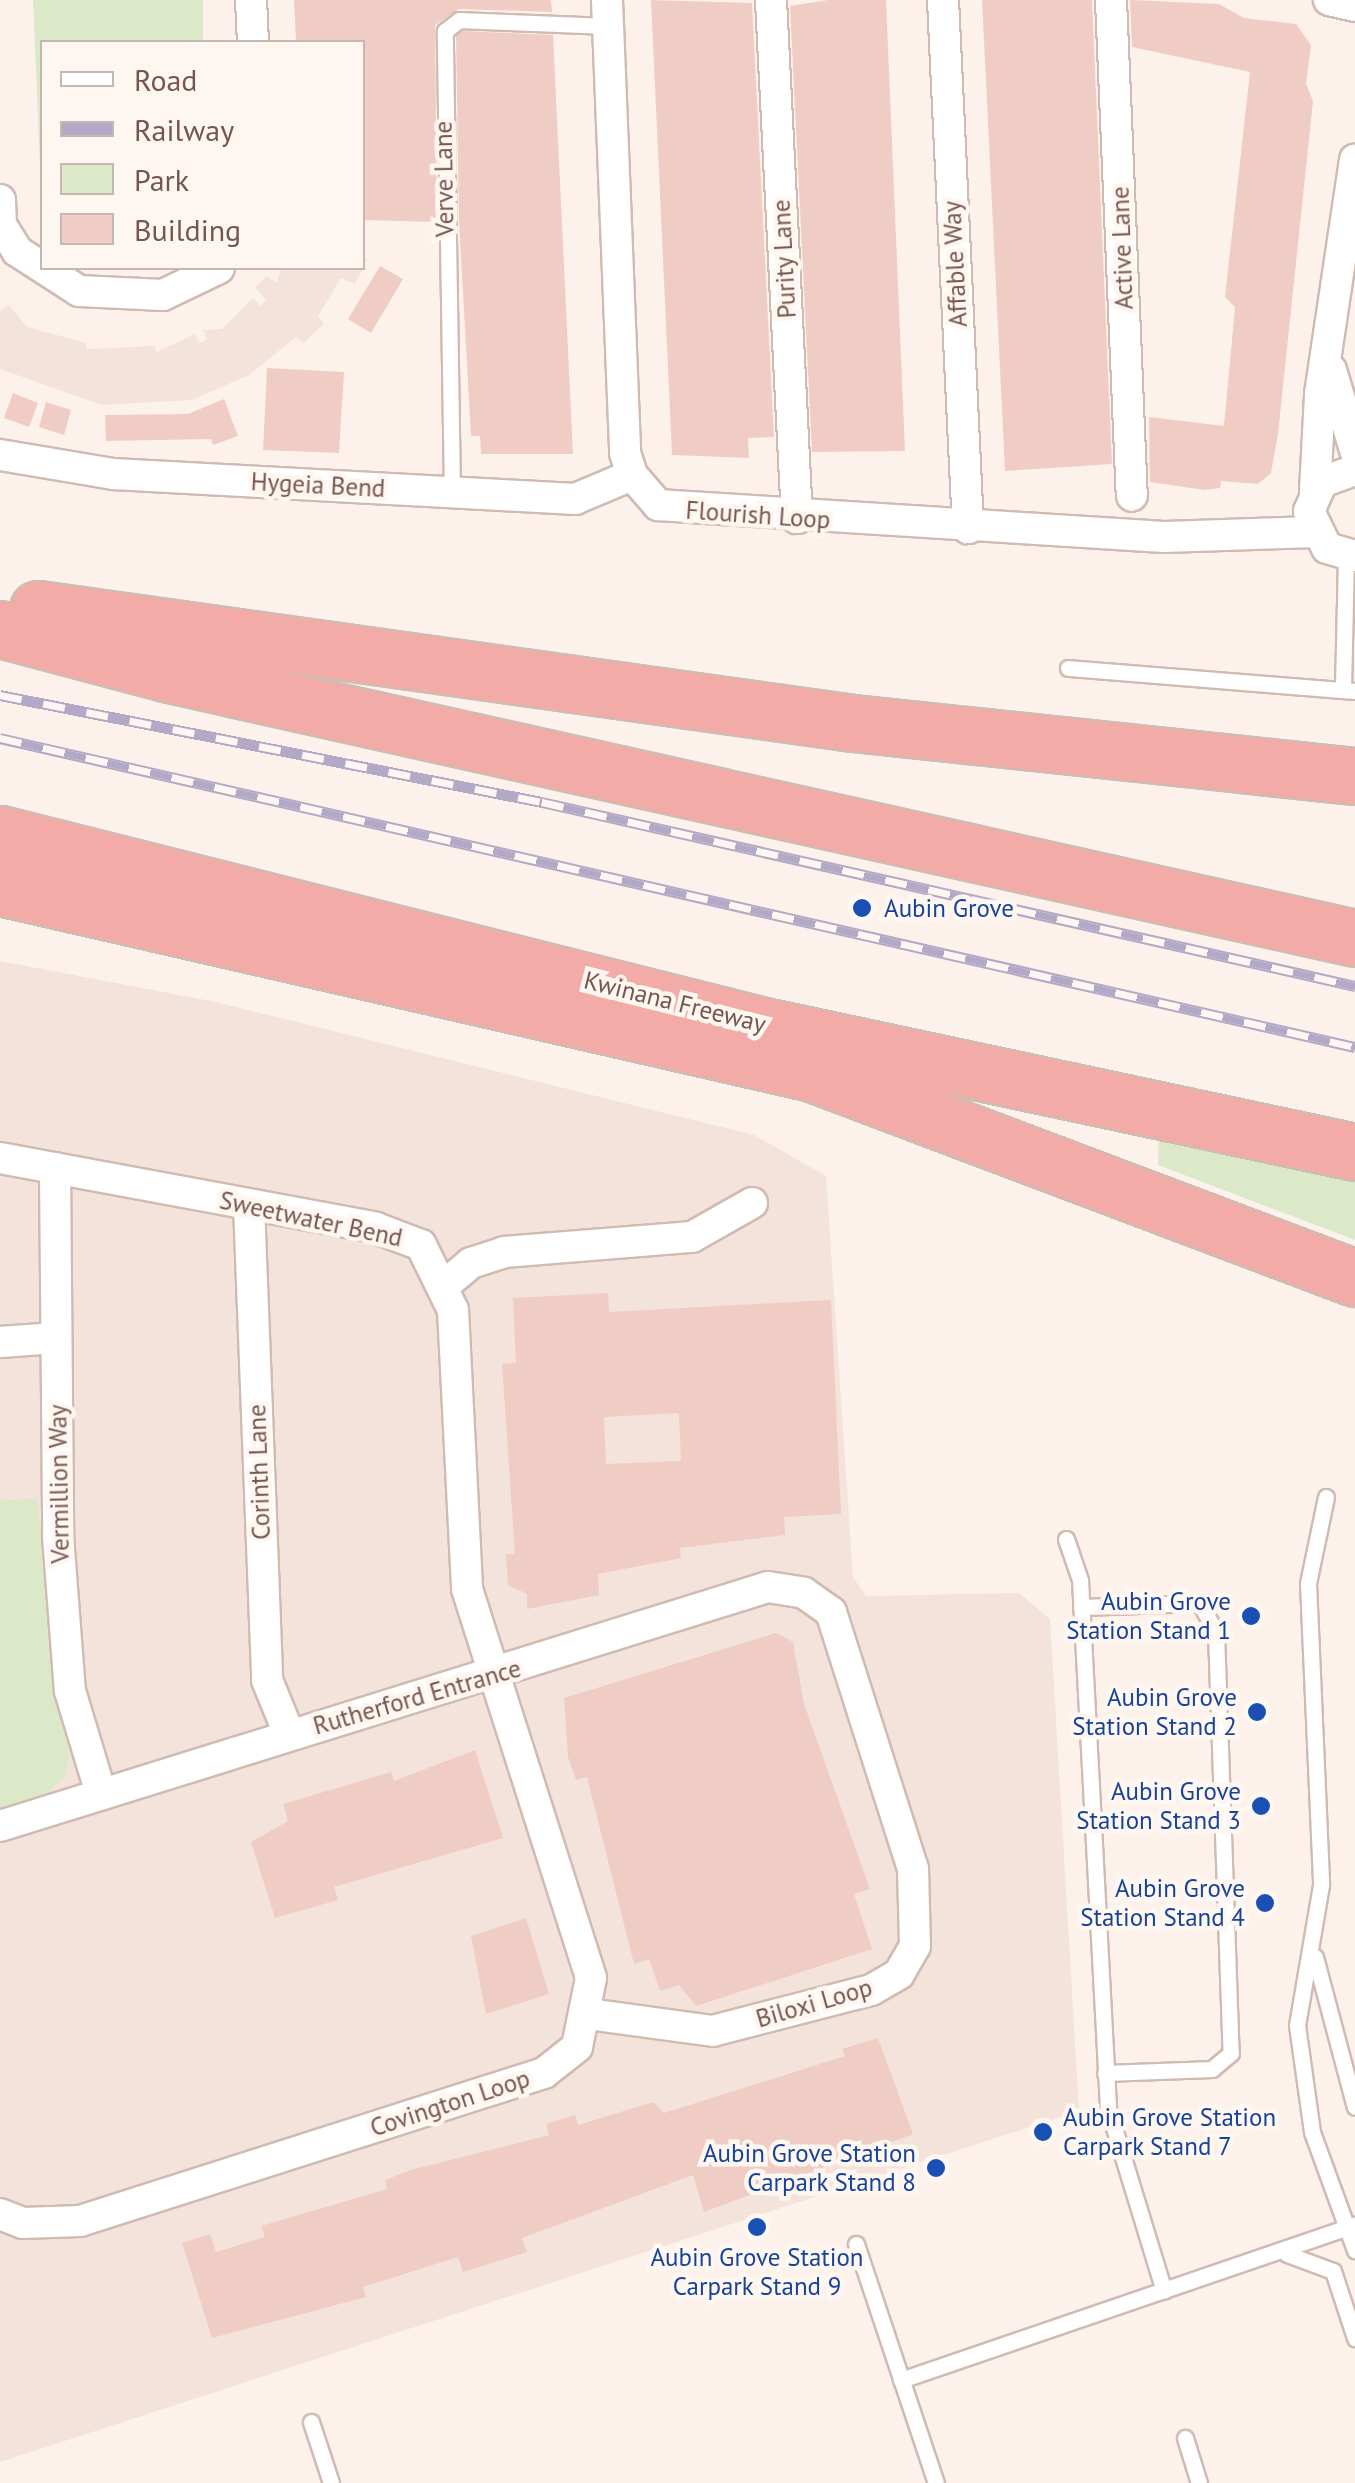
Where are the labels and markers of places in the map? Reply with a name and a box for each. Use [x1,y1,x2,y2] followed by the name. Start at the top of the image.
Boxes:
[884,893,1014,923] place label: Aubin Grove
[849,895,875,921] marker: Aubin Grove
[1066,1587,1231,1646] place label: Aubin Grove Station Stand 1
[1240,1605,1262,1627] marker: Aubin Grove Station Stand 1
[1072,1683,1237,1742] place label: Aubin Grove Station Stand 2
[1246,1701,1268,1723] marker: Aubin Grove Station Stand 2
[1076,1777,1241,1836] place label: Aubin Grove Station Stand 3
[1250,1795,1272,1817] marker: Aubin Grove Station Stand 3
[1080,1874,1245,1933] place label: Aubin Grove Station Stand 4
[1254,1892,1276,1914] marker: Aubin Grove Station Stand 4
[1063,2103,1276,2162] place label: Aubin Grove Station Carpark Stand 7
[1032,2121,1054,2143] marker: Aubin Grove Station Carpark Stand 7
[703,2139,916,2198] place label: Aubin Grove Station Carpark Stand 8
[925,2157,947,2179] marker: Aubin Grove Station Carpark Stand 8
[746,2216,768,2238] marker: Aubin Grove Station Carpark Stand 9
[650,2243,864,2302] place label: Aubin Grove Station Carpark Stand 9

